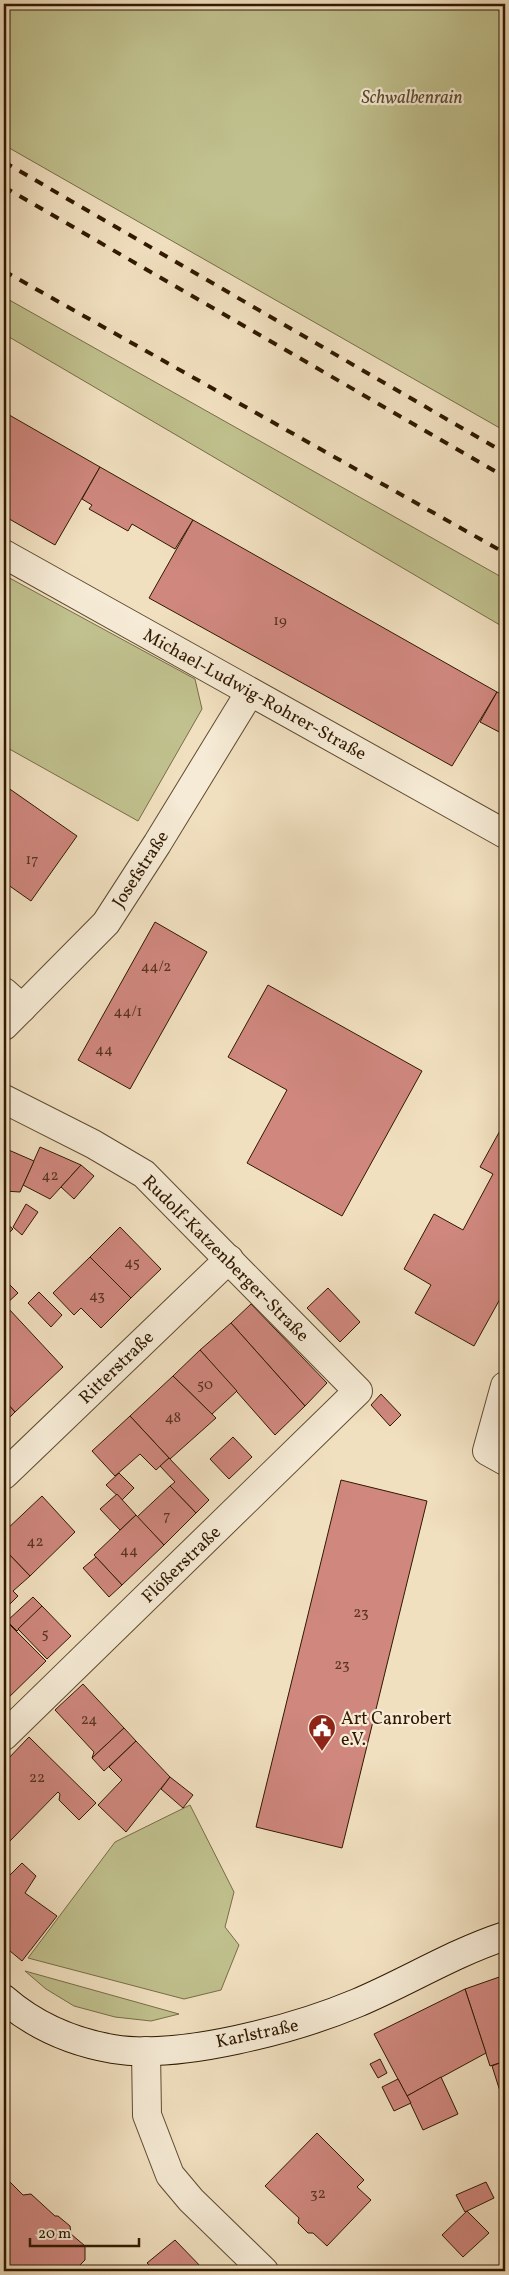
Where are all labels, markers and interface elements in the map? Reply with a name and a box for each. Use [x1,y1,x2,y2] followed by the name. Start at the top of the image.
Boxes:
[362,86,463,111] park label: Schwalbenrain
[273,611,287,632] house number: 19
[138,623,370,767] street label: Michael-Ludwig-Rohrer-Straße
[107,826,176,913] street label: Josefstraße
[25,850,39,871] house number: 17
[141,957,171,978] house number: 44/2
[114,1002,142,1023] house number: 44/1
[95,1040,113,1061] house number: 44
[41,1166,59,1187] house number: 42
[136,1170,314,1348] street label: Rudolf-Katzenberger-Straße
[124,1253,140,1274] house number: 45
[89,1286,105,1307] house number: 43
[74,1326,160,1410] street label: Ritterstraße
[197,1375,213,1396] house number: 50
[165,1408,181,1429] house number: 48
[163,1506,171,1527] house number: 7
[137,1521,227,1609] street label: Flößerstraße
[26,1532,44,1553] house number: 42
[120,1541,138,1562] house number: 44
[353,1603,369,1624] house number: 23
[41,1624,49,1645] house number: 5
[334,1655,350,1676] house number: 23
[341,1707,452,1753] place label: Art Canrobert e.V.
[81,1710,97,1731] house number: 24
[307,1713,337,1752] public building icon: Art Canrobert e.V.
[29,1768,45,1789] house number: 22
[214,2014,301,2055] street label: Karlstraße
[310,2184,326,2205] house number: 32
[30,2215,139,2247] scale bar
[38,2224,71,2245] text: 20 m

